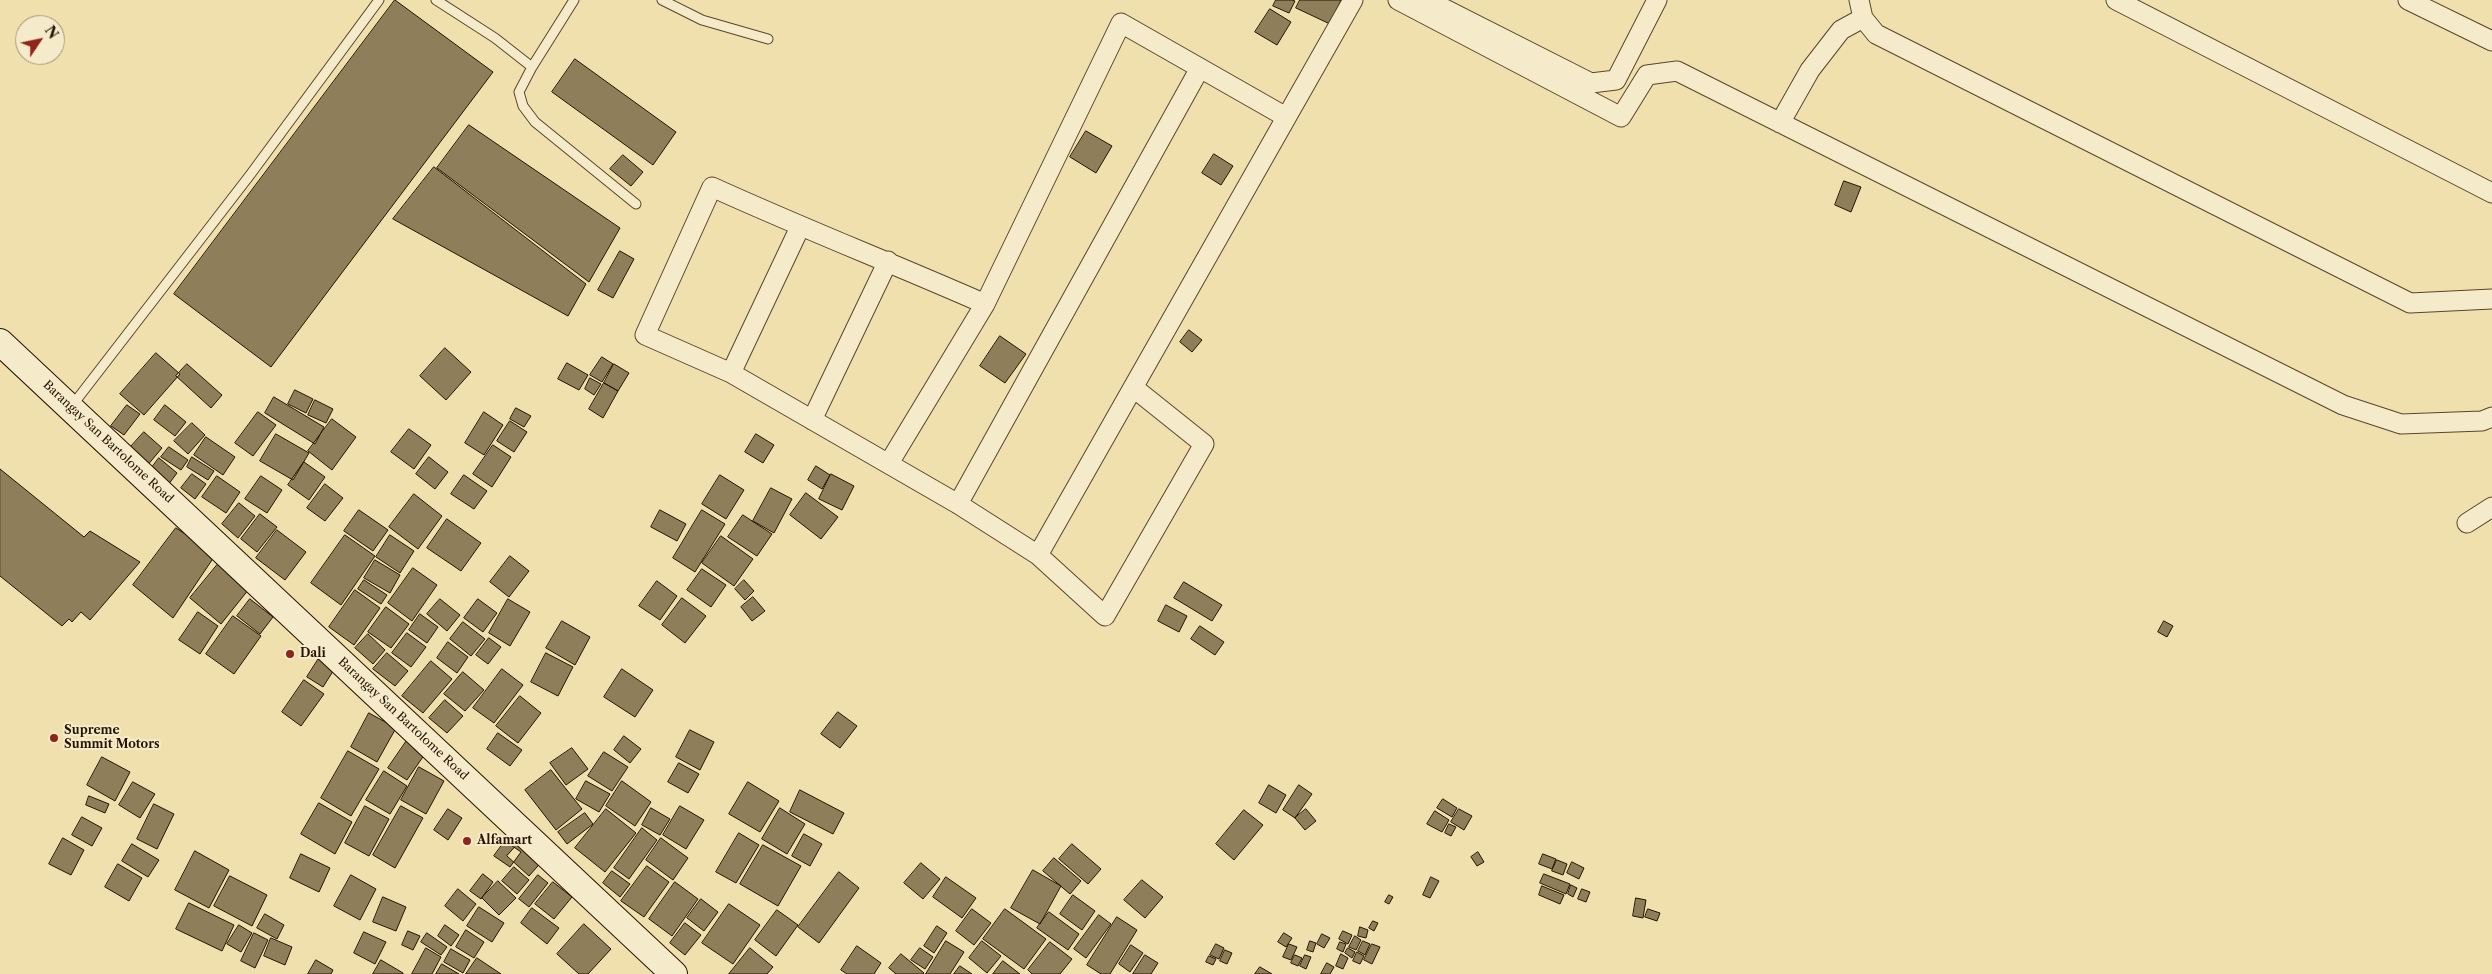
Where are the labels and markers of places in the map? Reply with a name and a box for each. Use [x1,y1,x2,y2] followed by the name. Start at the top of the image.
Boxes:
[300,647,326,661] place label: Dali
[284,648,296,660] marker: Dali
[64,724,160,752] place label: Supreme Summit Motors
[48,732,60,744] marker: Supreme Summit Motors
[477,834,532,848] place label: Alfamart
[461,835,473,847] marker: Alfamart

